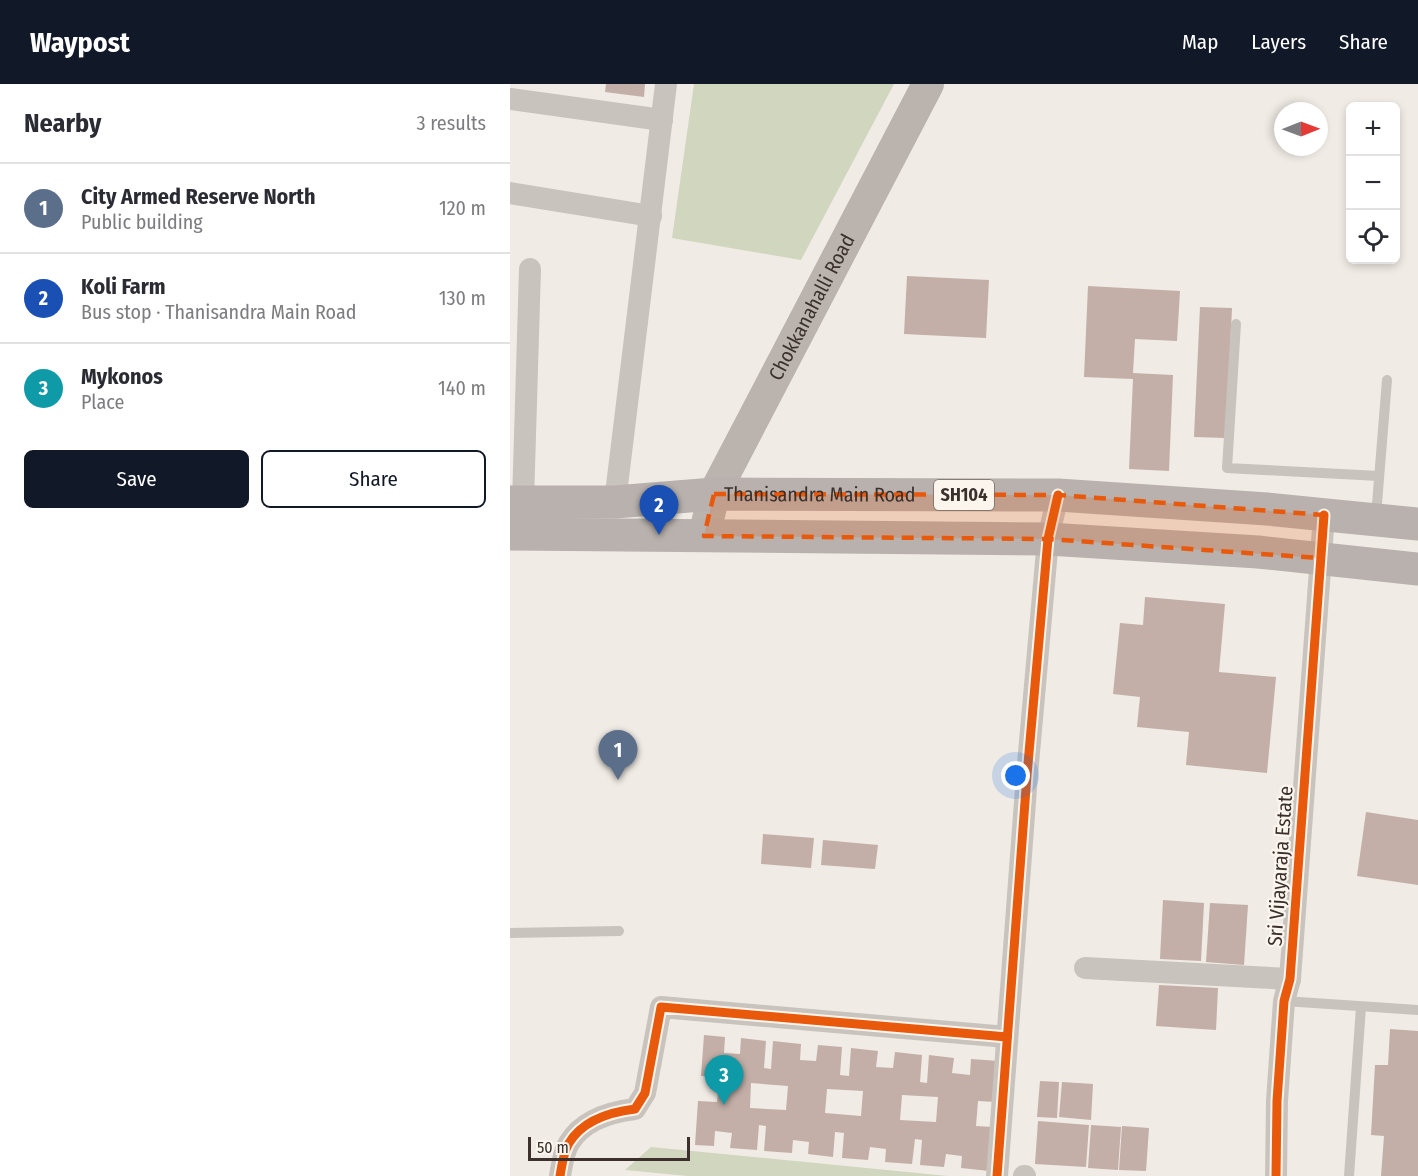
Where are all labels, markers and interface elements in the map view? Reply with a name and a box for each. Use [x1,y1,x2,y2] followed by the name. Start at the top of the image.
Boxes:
[30,26,130,59] text: Waypost
[1182,29,1218,55] text: Map
[1251,29,1306,55] text: Layers
[1339,29,1388,55] text: Share
[1274,102,1328,156] north arrow
[1346,102,1400,264] map controls
[1346,102,1400,156] button: +
[24,108,101,139] text: Nearby
[417,111,486,135] text: 3 results
[1346,156,1400,210] button: −
[81,183,316,210] text: City Armed Reserve North
[39,196,48,220] text: 1
[439,196,486,220] text: 120 m
[81,210,203,234] text: Public building
[1346,210,1400,264] button: locate
[764,230,860,384] street label: Chokkanahalli Road
[81,273,166,300] text: Koli Farm
[39,286,48,310] text: 2
[439,286,486,310] text: 130 m
[81,300,356,324] text: Bus stop · Thanisandra Main Road
[81,363,163,390] text: Mykonos
[39,376,48,400] text: 3
[438,376,486,400] text: 140 m
[81,390,124,414] text: Place
[24,450,249,508] button: Save
[261,450,486,508] button: Share
[934,480,994,510] road number: SH104
[724,482,915,507] street label: Thanisandra Main Road
[640,486,678,535] pin: 2
[598,730,638,780] pin: 1
[1001,761,1030,790] your location
[1262,785,1298,947] street label: Sri Vijayaraja Estate
[704,1056,744,1105] pin: 3
[528,1134,690,1162] scale bar
[537,1138,569,1157] text: 50 m

